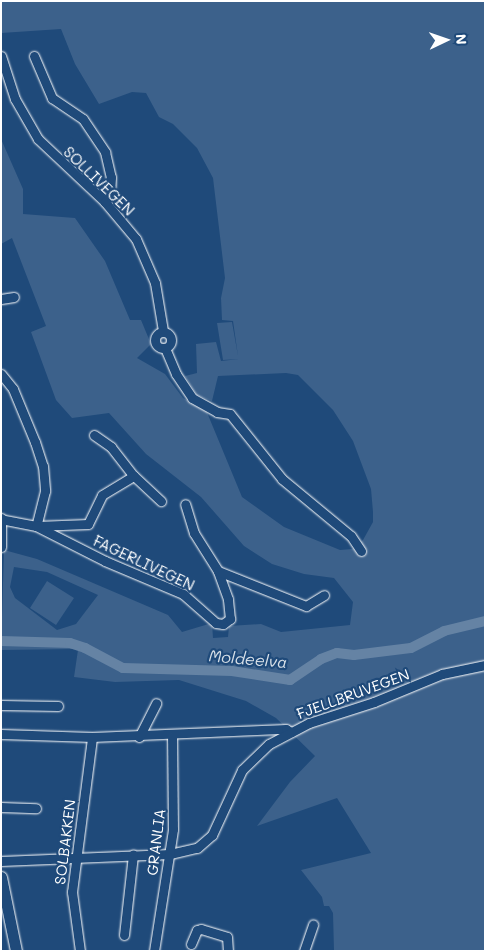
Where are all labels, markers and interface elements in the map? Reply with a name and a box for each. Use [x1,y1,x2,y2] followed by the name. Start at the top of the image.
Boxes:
[421,15,471,65] north arrow
[452,33,471,45] text: N
[60,143,138,219] street label: SOLLIVEGEN
[90,532,198,594] street label: FAGERLIVEGEN
[208,646,288,672] water label: Moldeelva
[294,665,412,723] street label: FJELLBRUVEGEN
[51,798,79,886] street label: SOLBAKKEN
[143,808,169,876] street label: GRANLIA

